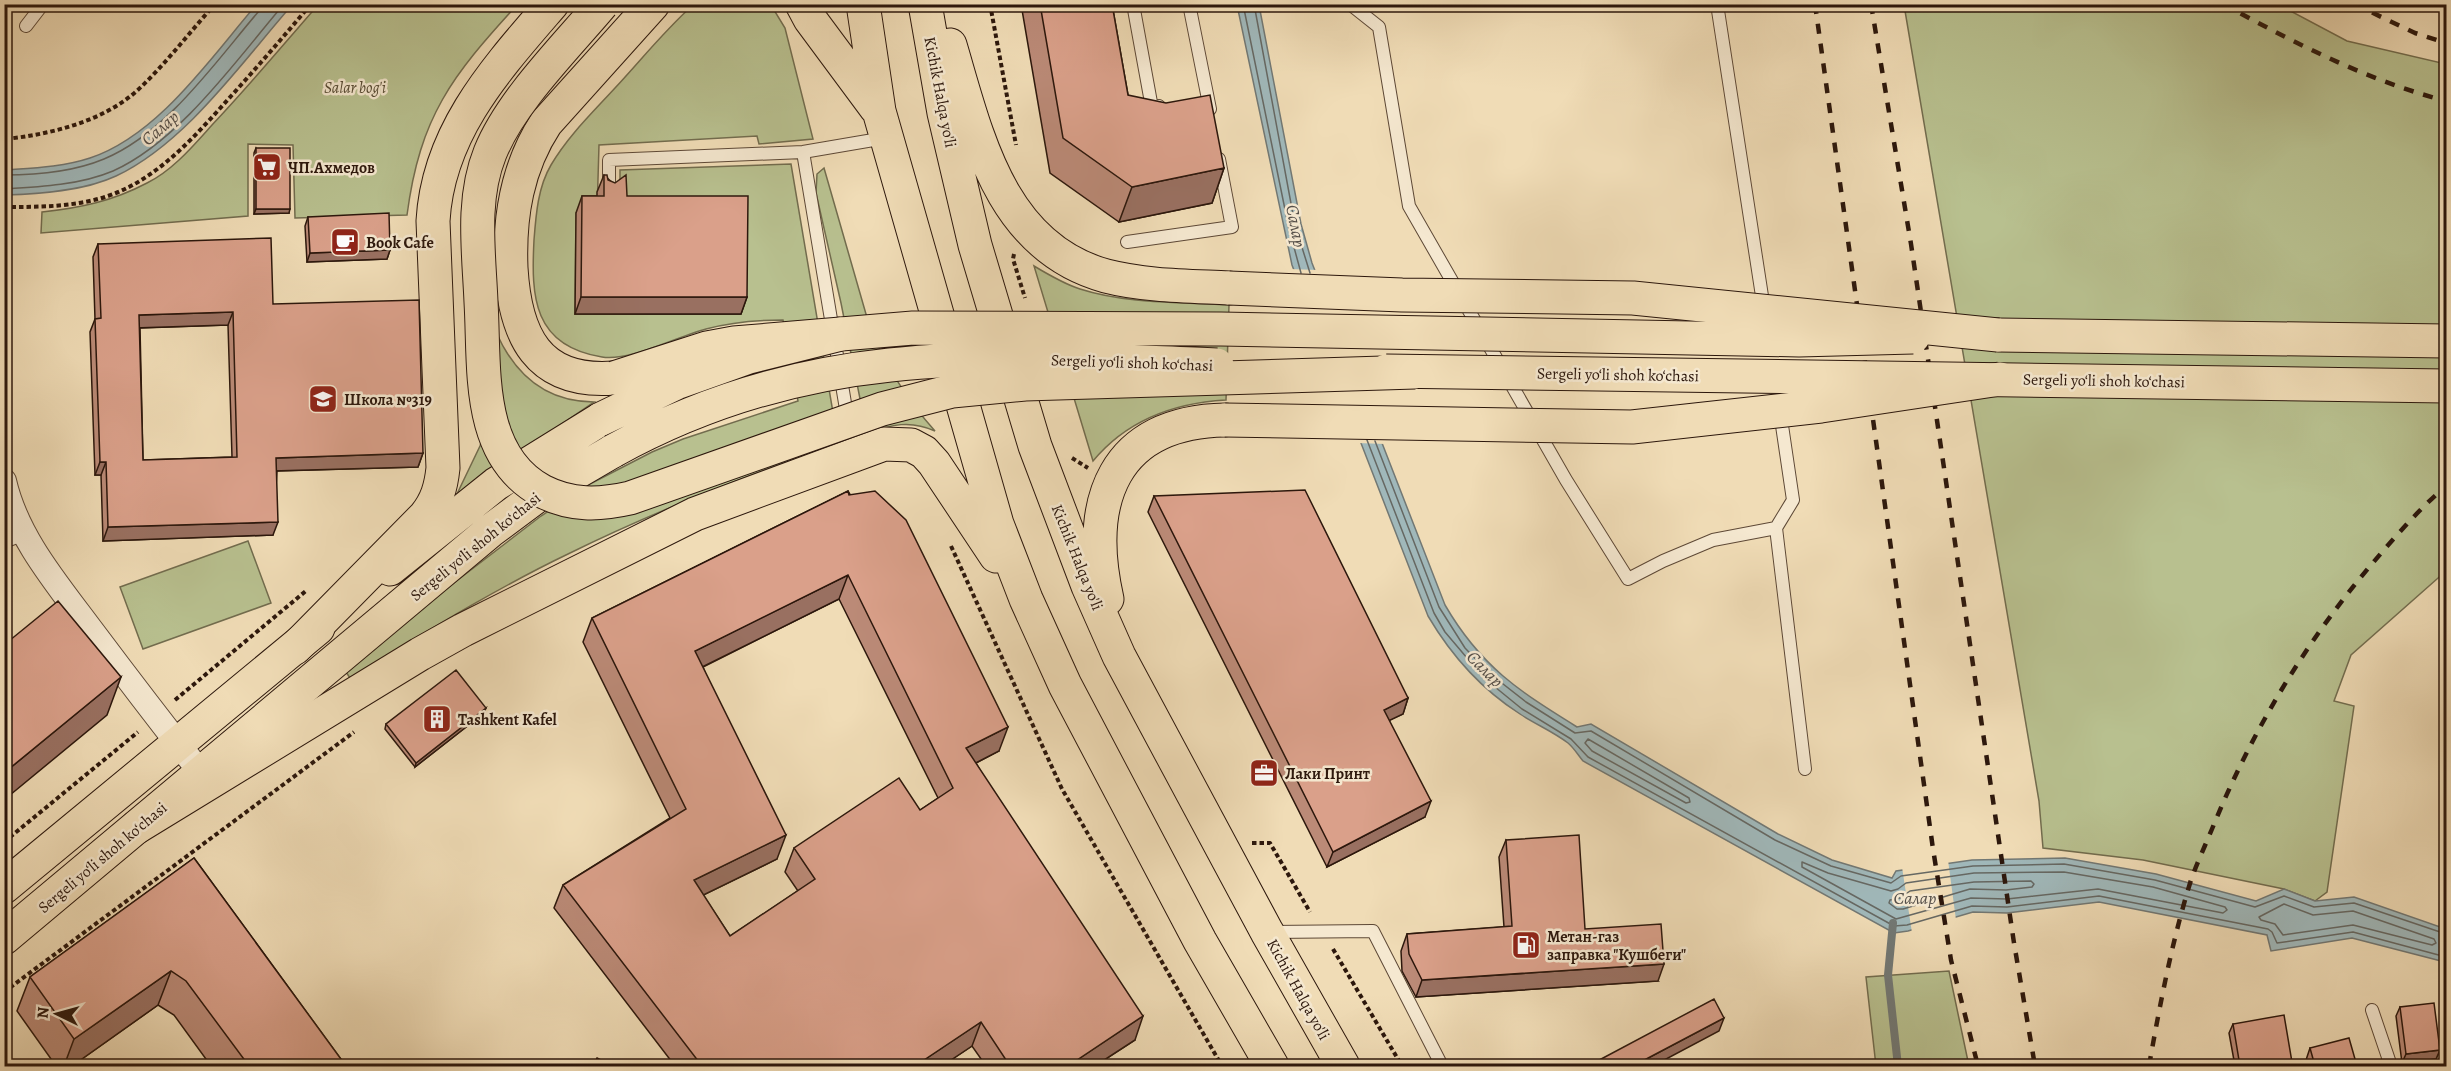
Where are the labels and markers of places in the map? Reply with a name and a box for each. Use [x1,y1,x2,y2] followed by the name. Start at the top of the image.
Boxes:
[251,151,283,183] supermarket icon: ЧП.Ахмедов
[288,157,375,179] place label: ЧП.Ахмедов
[329,226,361,258] cafe icon: Book Cafe
[366,232,434,254] place label: Book Cafe
[307,383,339,415] school or university icon: Школа №319
[344,389,432,411] place label: Школа №319
[421,703,453,735] building icon: Tashkent Kafel
[458,709,558,731] place label: Tashkent Kafel
[1248,757,1280,789] office icon: Лаки Принт
[1285,763,1371,785] place label: Лаки Принт
[1547,926,1686,966] place label: Метан-газ заправка "Кушбеги"
[1510,929,1542,961] fuel station icon: Метан-газ заправка "Кушбеги"

